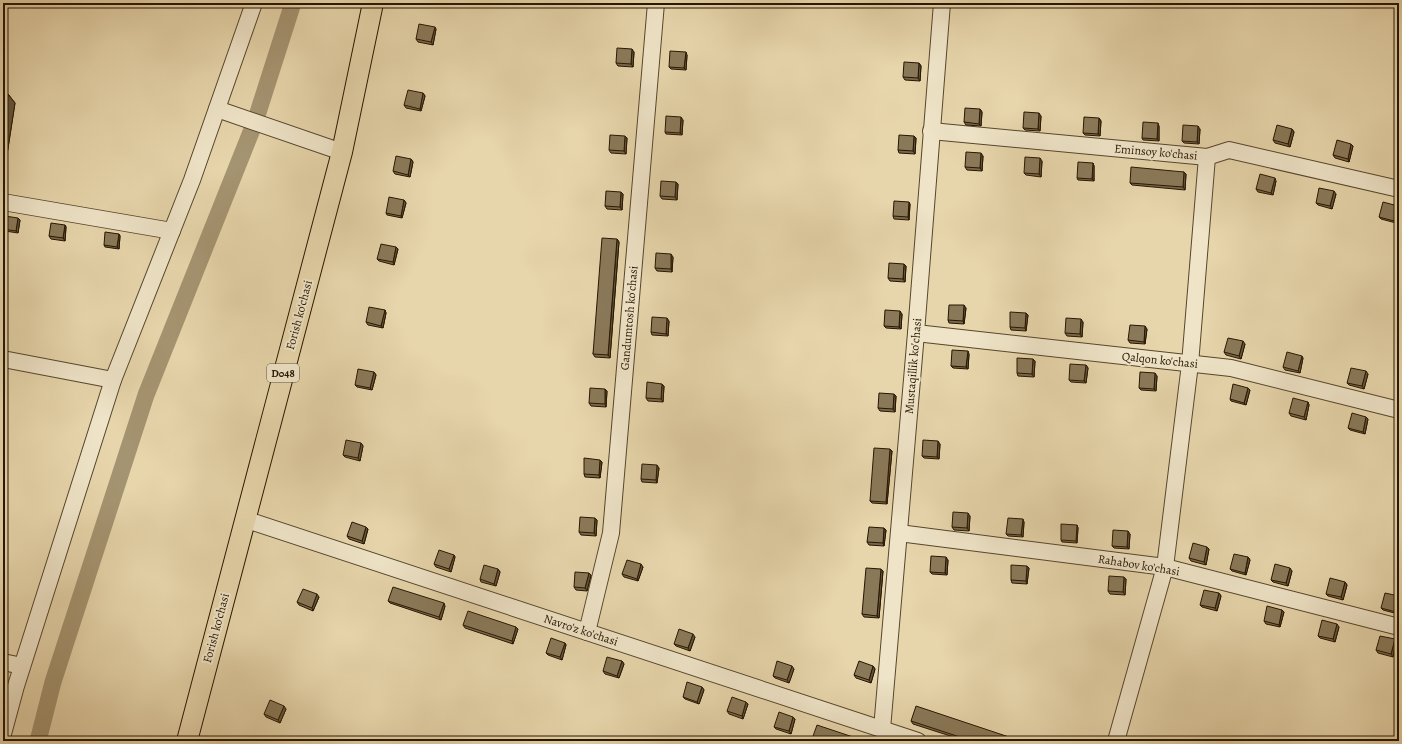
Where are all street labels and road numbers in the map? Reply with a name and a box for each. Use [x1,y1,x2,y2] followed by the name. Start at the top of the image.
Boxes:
[1114,140,1198,164] street label: Eminsoy ko'chasi
[616,265,642,371] street label: Gandumtosh ko'chasi
[282,278,316,352] street label: Forish ko'chasi
[901,317,925,415] street label: Mustaqillik ko'chasi
[1121,348,1199,372] street label: Qalqon ko'chasi
[267,364,299,382] road number: D048
[1097,551,1181,579] street label: Rahabov ko'chasi
[199,591,233,665] street label: Forish ko'chasi
[542,610,620,650] street label: Navro'z ko'chasi

